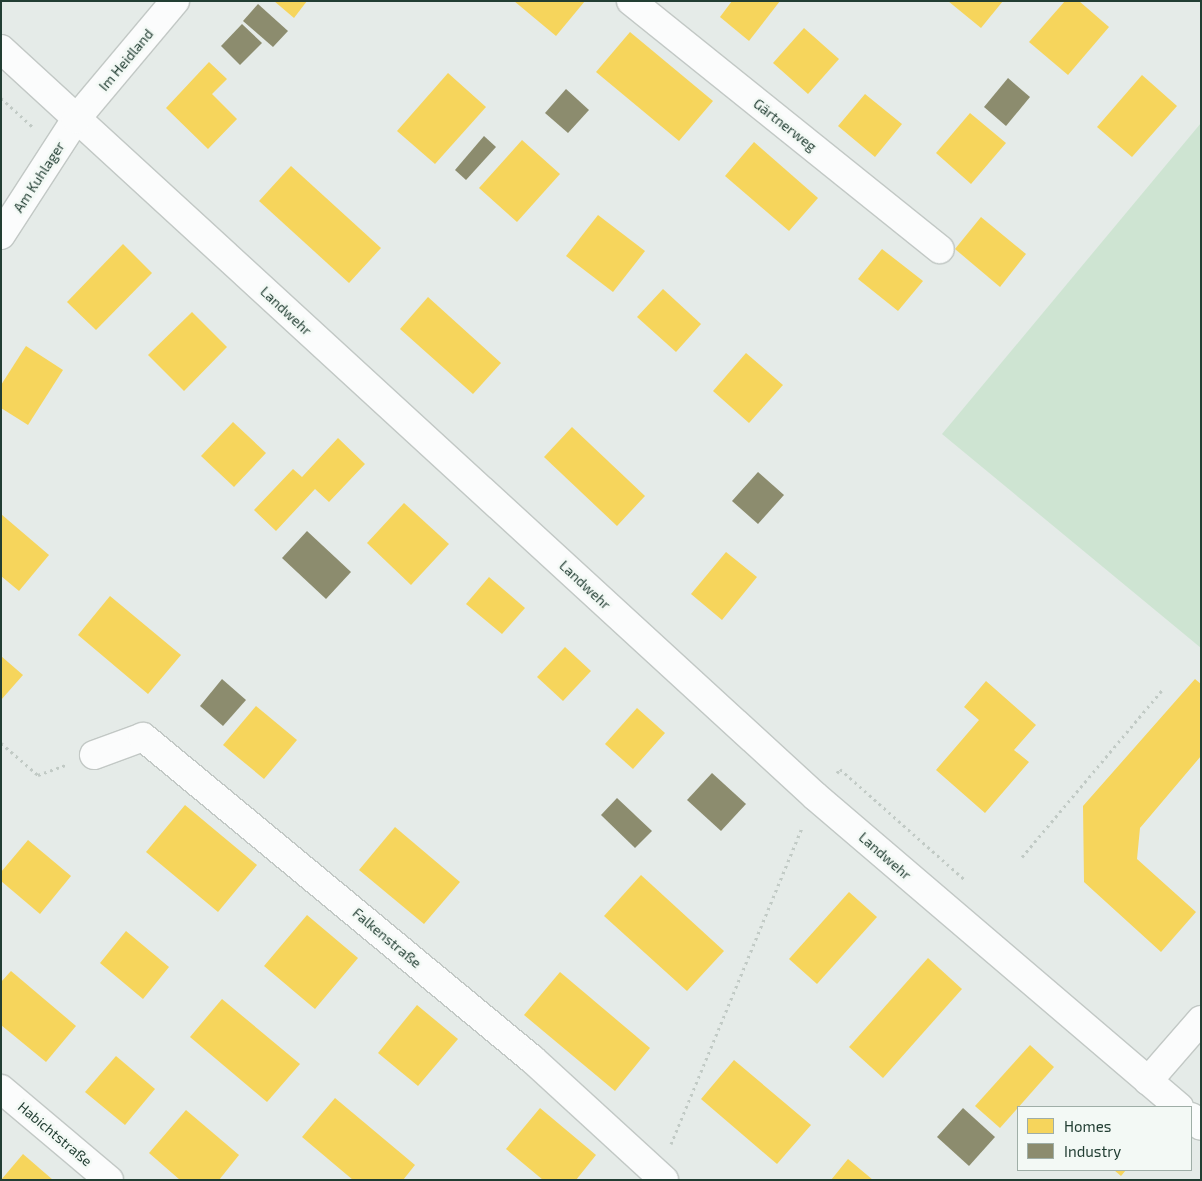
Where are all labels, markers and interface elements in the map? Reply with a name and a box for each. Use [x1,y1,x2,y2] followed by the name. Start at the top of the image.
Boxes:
[95,26,157,94] street label: Im Heidland
[750,95,820,155] street label: Gärtnerweg
[10,138,68,216] street label: Am Kuhlager
[257,283,315,339] street label: Landwehr
[556,557,614,613] street label: Landwehr
[855,829,915,883] street label: Landwehr
[349,904,425,972] street label: Falkenstraße
[15,1098,95,1170] street label: Habichtstraße
[1017,1106,1192,1171] legend
[1064,1117,1111,1135] text: Homes
[1064,1142,1121,1160] text: Industry

